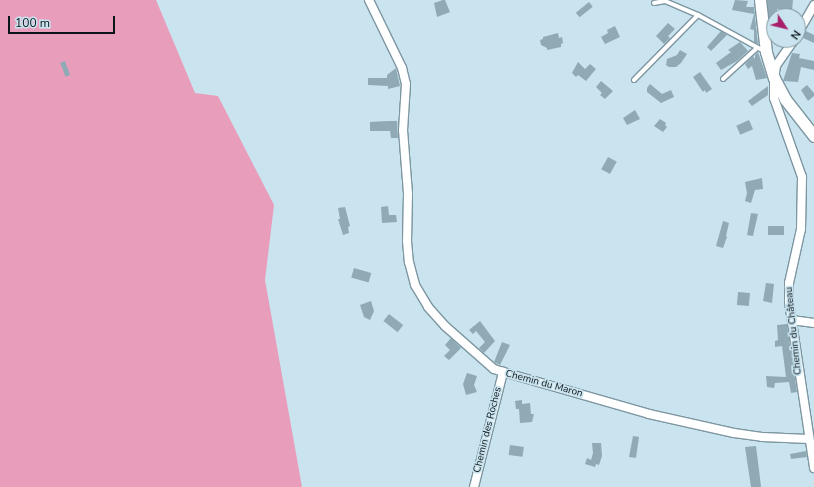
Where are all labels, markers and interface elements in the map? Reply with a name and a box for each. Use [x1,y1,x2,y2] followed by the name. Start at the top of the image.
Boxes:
[10,8,117,34] scale bar
[766,8,806,48] north arrow
[15,15,50,31] text: 100 m
[787,27,804,42] text: N
[783,286,805,376] street label: Chemin du Château
[504,368,584,400] street label: Chemin du Maron
[472,386,504,474] street label: Chemin des Roches

